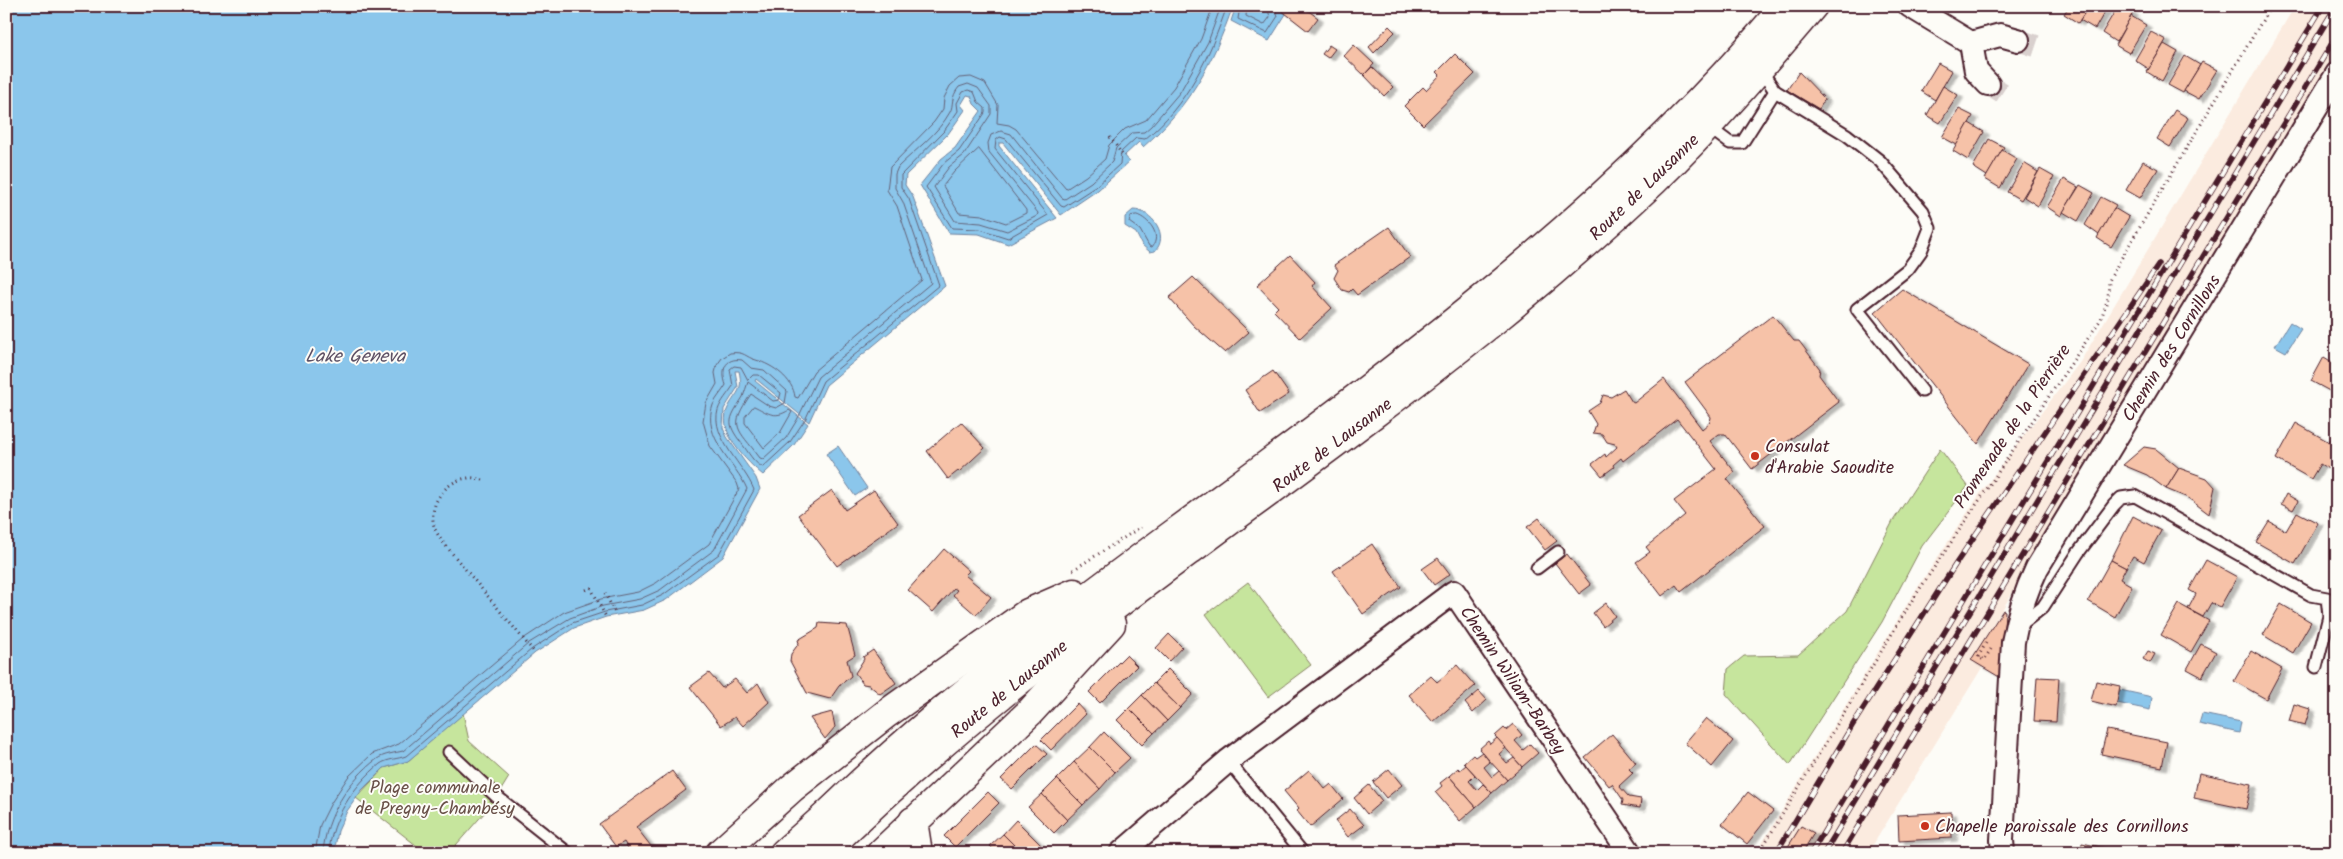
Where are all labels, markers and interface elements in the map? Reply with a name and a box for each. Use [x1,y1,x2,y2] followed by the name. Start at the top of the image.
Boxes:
[1583,128,1707,249] street label: Route de Lausanne
[2115,269,2230,428] street label: Chemin des Cornillons
[1947,339,2079,515] street label: Promenade de la Pierrière
[305,342,406,372] water label: Lake Geneva
[1267,391,1399,501] street label: Route de Lausanne
[1765,433,1894,483] place label: Consulat d'Arabie Saoudite
[1749,450,1761,462] marker: Consulat d'Arabie Saoudite
[1451,601,1573,761] street label: Chemin Wiliam-Barbey
[945,634,1075,747] street label: Route de Lausanne
[355,774,515,824] park label: Plage communale de Pregny-Chambésy
[1935,813,2189,842] place label: Chapelle paroissale des Cornillons
[1919,820,1931,832] marker: Chapelle paroissale des Cornillons

